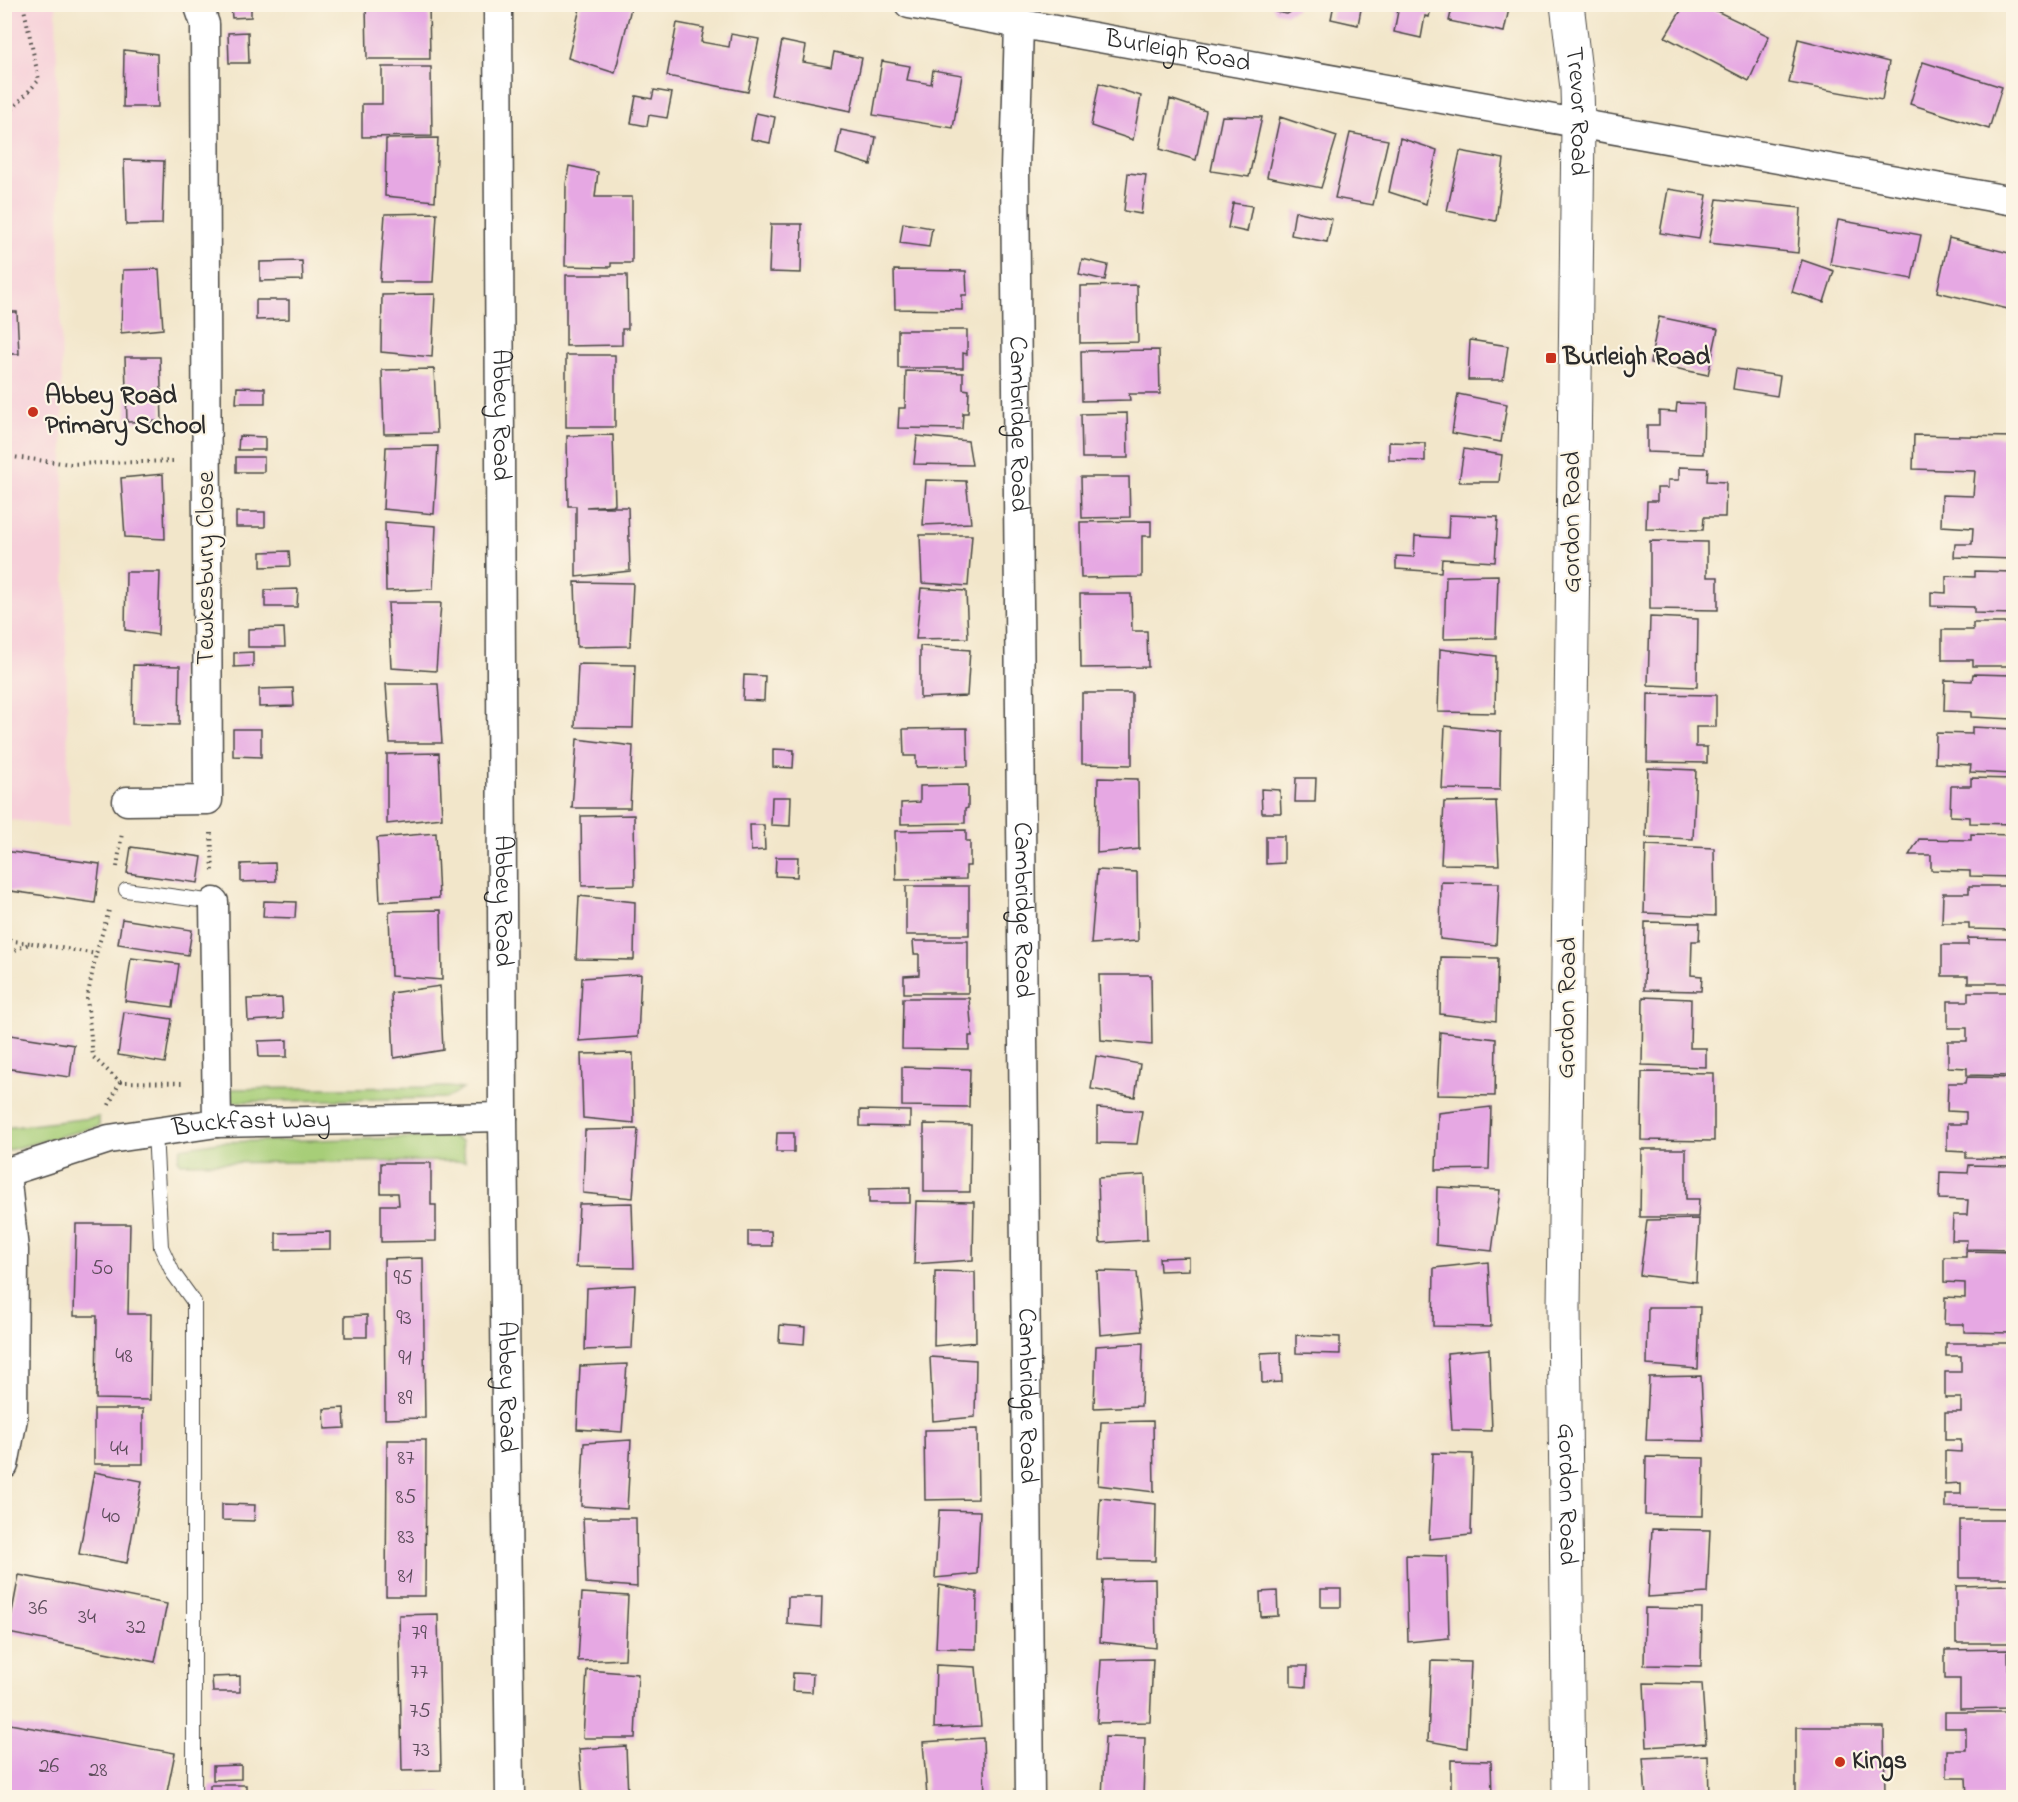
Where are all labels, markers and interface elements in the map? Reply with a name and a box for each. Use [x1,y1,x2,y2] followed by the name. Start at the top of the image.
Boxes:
[1101,20,1254,84] street label: Burleigh Road
[1553,45,1597,177] street label: Trevor Road
[998,336,1037,513] street label: Cambridge Road
[1562,339,1710,378] place label: Burleigh Road
[481,349,519,481] street label: Abbey Road
[1544,351,1558,365] marker: Burleigh Road
[45,378,206,446] place label: Abbey Road Primary School
[26,405,40,419] marker: Abbey Road Primary School
[1554,451,1592,593] street label: Gordon Road
[188,471,226,665] street label: Tewkesbury Close
[1002,822,1042,998] street label: Cambridge Road
[483,835,521,967] street label: Abbey Road
[1548,936,1588,1079] street label: Gordon Road
[169,1102,331,1149] street label: Buckfast Way
[91,1253,113,1285] house number: 50
[393,1263,413,1295] house number: 95
[396,1303,412,1335] house number: 93
[1006,1308,1046,1484] street label: Cambridge Road
[486,1321,525,1454] street label: Abbey Road
[115,1341,133,1373] house number: 48
[398,1343,412,1375] house number: 91
[398,1383,413,1415] house number: 89
[1546,1423,1586,1566] street label: Gordon Road
[110,1434,128,1466] house number: 44
[397,1443,415,1475] house number: 87
[396,1482,416,1514] house number: 85
[102,1501,120,1533] house number: 40
[397,1522,415,1554] house number: 83
[397,1561,413,1593] house number: 81
[29,1593,48,1625] house number: 36
[78,1602,96,1634] house number: 34
[126,1612,146,1644] house number: 32
[411,1618,427,1650] house number: 79
[410,1657,428,1689] house number: 77
[409,1696,431,1728] house number: 75
[412,1735,430,1767] house number: 73
[1852,1743,1907,1782] place label: Kings
[39,1751,60,1783] house number: 26
[88,1755,108,1787] house number: 28
[1833,1755,1847,1769] marker: Kings

